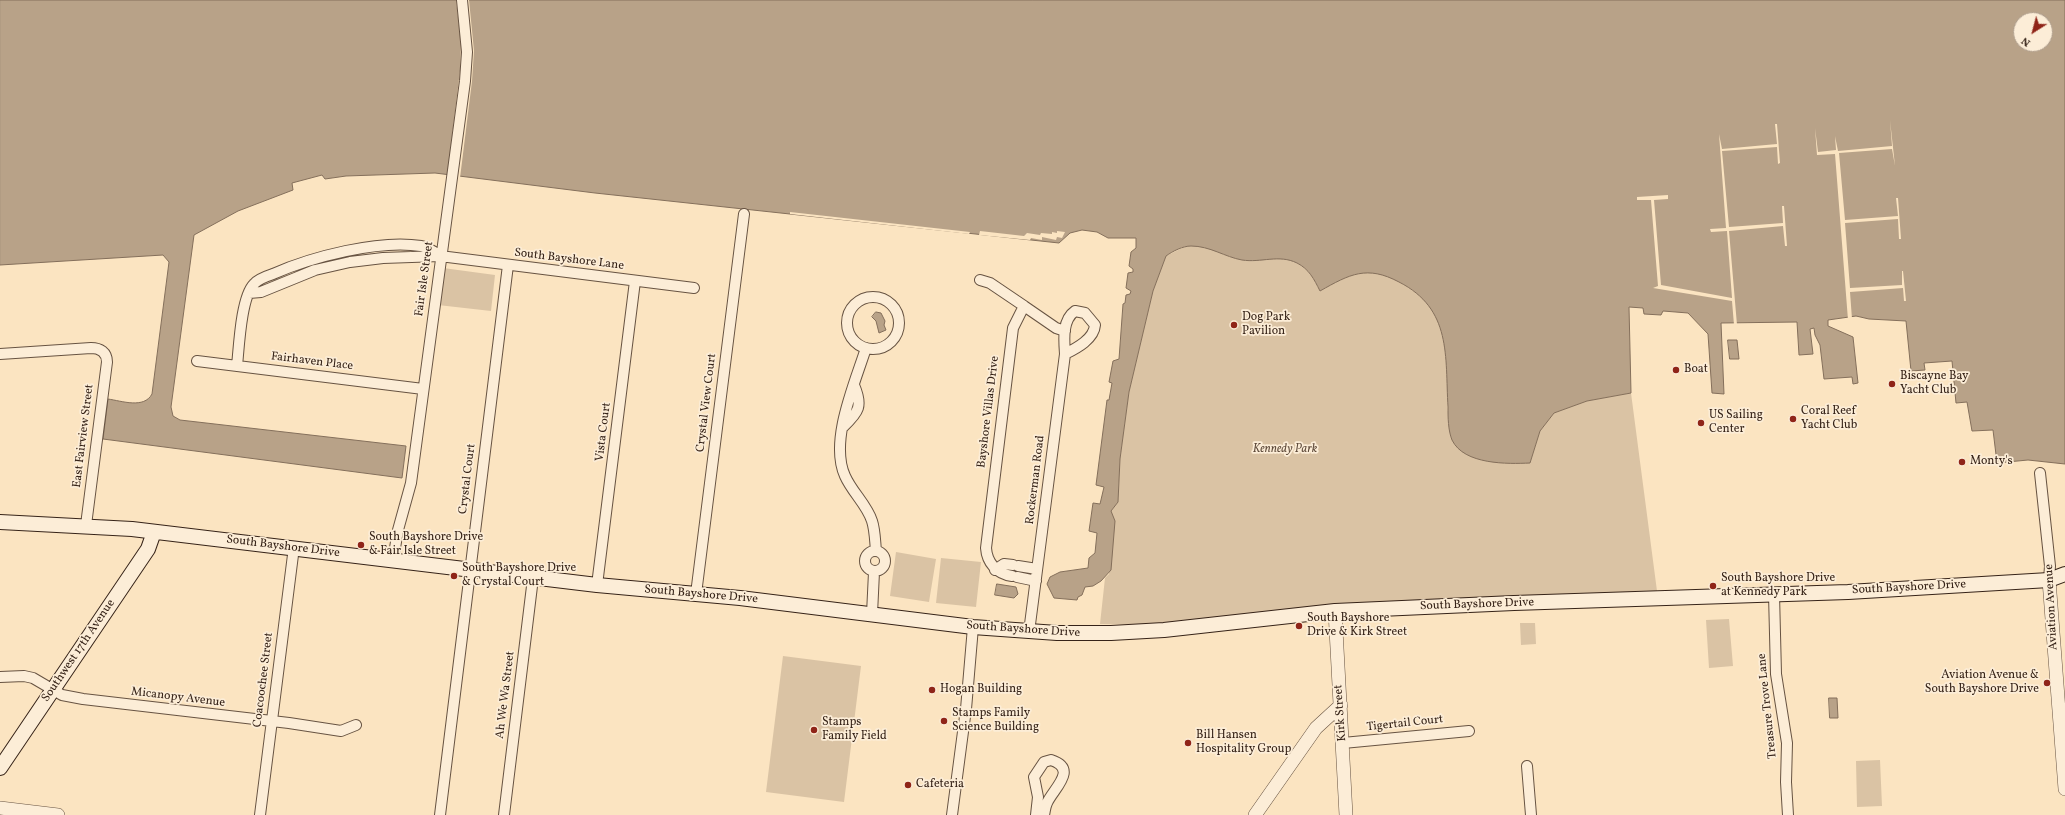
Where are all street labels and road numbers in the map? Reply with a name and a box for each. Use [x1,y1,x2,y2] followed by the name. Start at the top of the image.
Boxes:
[413,241,437,317] street label: Fair Isle Street
[513,246,625,274] street label: South Bayshore Lane
[270,350,354,374] street label: Fairhaven Place
[694,353,720,453] street label: Crystal View Court
[975,355,1003,469] street label: Bayshore Villas Drive
[70,383,98,489] street label: East Fairview Street
[593,402,615,462] street label: Vista Court
[1023,435,1049,525] street label: Rockerman Road
[457,443,479,515] street label: Crystal Court
[225,533,341,561] street label: South Bayshore Drive
[2043,563,2061,651] street label: Aviation Avenue
[1852,578,1966,598] street label: South Bayshore Drive
[643,583,759,607] street label: South Bayshore Drive
[1420,596,1534,614] street label: South Bayshore Drive
[39,597,119,705] street label: Southwest 17th Avenue
[966,619,1080,641] street label: South Bayshore Drive
[251,632,277,728] street label: Coacoochee Street
[493,650,519,740] street label: Ah We Wa Street
[1755,653,1781,759] street label: Treasure Trove Lane
[1332,684,1350,742] street label: Kirk Street
[130,685,226,711] street label: Micanopy Avenue
[1366,713,1444,735] street label: Tigertail Court

